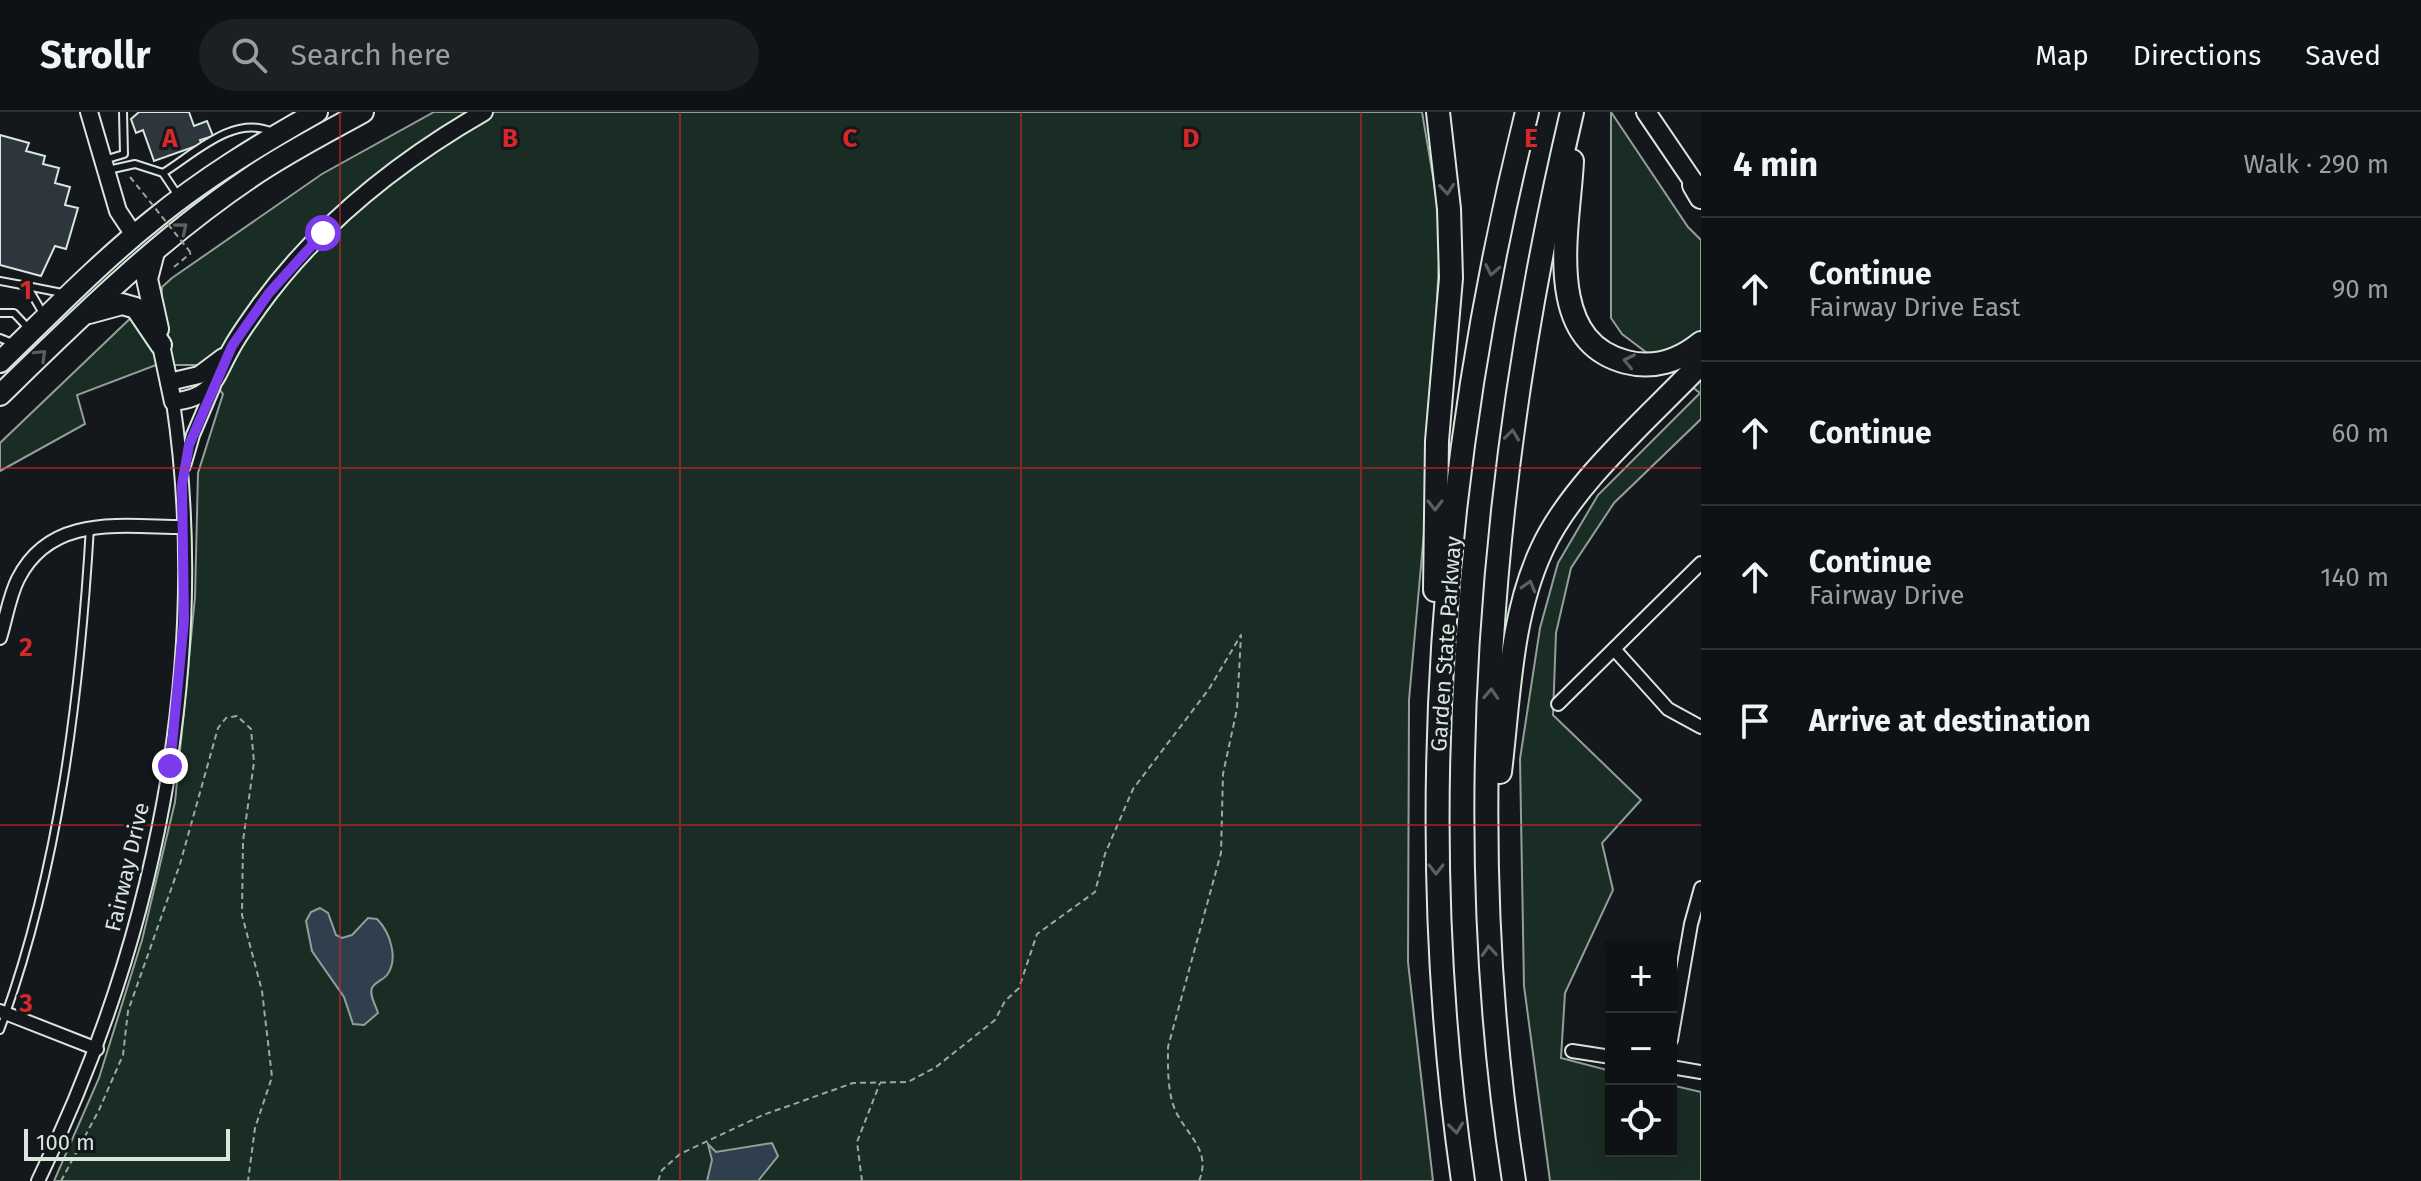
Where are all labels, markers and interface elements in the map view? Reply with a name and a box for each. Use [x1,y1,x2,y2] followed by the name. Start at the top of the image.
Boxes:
[199,19,759,91] search box
[40,32,151,78] text: Strollr
[227,33,271,77] icon: search
[291,37,451,73] text: Search here
[2035,39,2089,72] text: Map
[2133,39,2261,72] text: Directions
[2305,39,2381,72] text: Saved
[161,123,178,154] text: A
[502,123,518,154] text: B
[843,123,858,154] text: C
[1183,123,1200,154] text: D
[1524,123,1538,154] text: E
[1733,144,1818,185] text: 4 min
[2244,149,2389,180] text: Walk · 290 m
[1438,183,1455,196] one-way arrow
[305,215,341,251] route start
[173,223,188,238] one-way arrow
[1809,256,1932,292] text: Continue
[1485,264,1502,277] one-way arrow
[1733,267,1777,311] icon: ahead
[2332,274,2389,305] text: 90 m
[20,275,32,306] text: 1
[1809,292,2020,323] text: Fairway Drive East
[32,350,46,364] one-way arrow
[1622,354,1635,371] one-way arrow
[1733,411,1777,455] icon: ahead
[1809,415,1932,451] text: Continue
[2331,418,2389,449] text: 60 m
[1504,429,1521,442] one-way arrow
[1426,499,1444,512] one-way arrow
[1425,535,1467,753] street label: Garden State Parkway
[1809,544,1932,580] text: Continue
[1733,555,1777,599] icon: ahead
[2320,562,2389,593] text: 140 m
[1520,579,1536,593] one-way arrow
[1809,580,1964,611] text: Fairway Drive
[19,632,33,663] text: 2
[1482,687,1499,700] one-way arrow
[1733,699,1777,743] icon: arrive
[1809,703,2091,739] text: Arrive at destination
[152,748,188,784] route end
[99,800,155,934] street label: Fairway Drive
[1427,863,1445,876] one-way arrow
[1605,941,1677,1157] map controls
[1605,941,1677,1013] button: +
[1481,944,1498,957] one-way arrow
[18,988,33,1019] text: 3
[1605,1013,1677,1085] button: −
[1605,1085,1677,1157] button: locate
[1447,1122,1464,1135] one-way arrow
[24,1125,230,1161] scale bar
[36,1129,95,1156] text: 100 m

